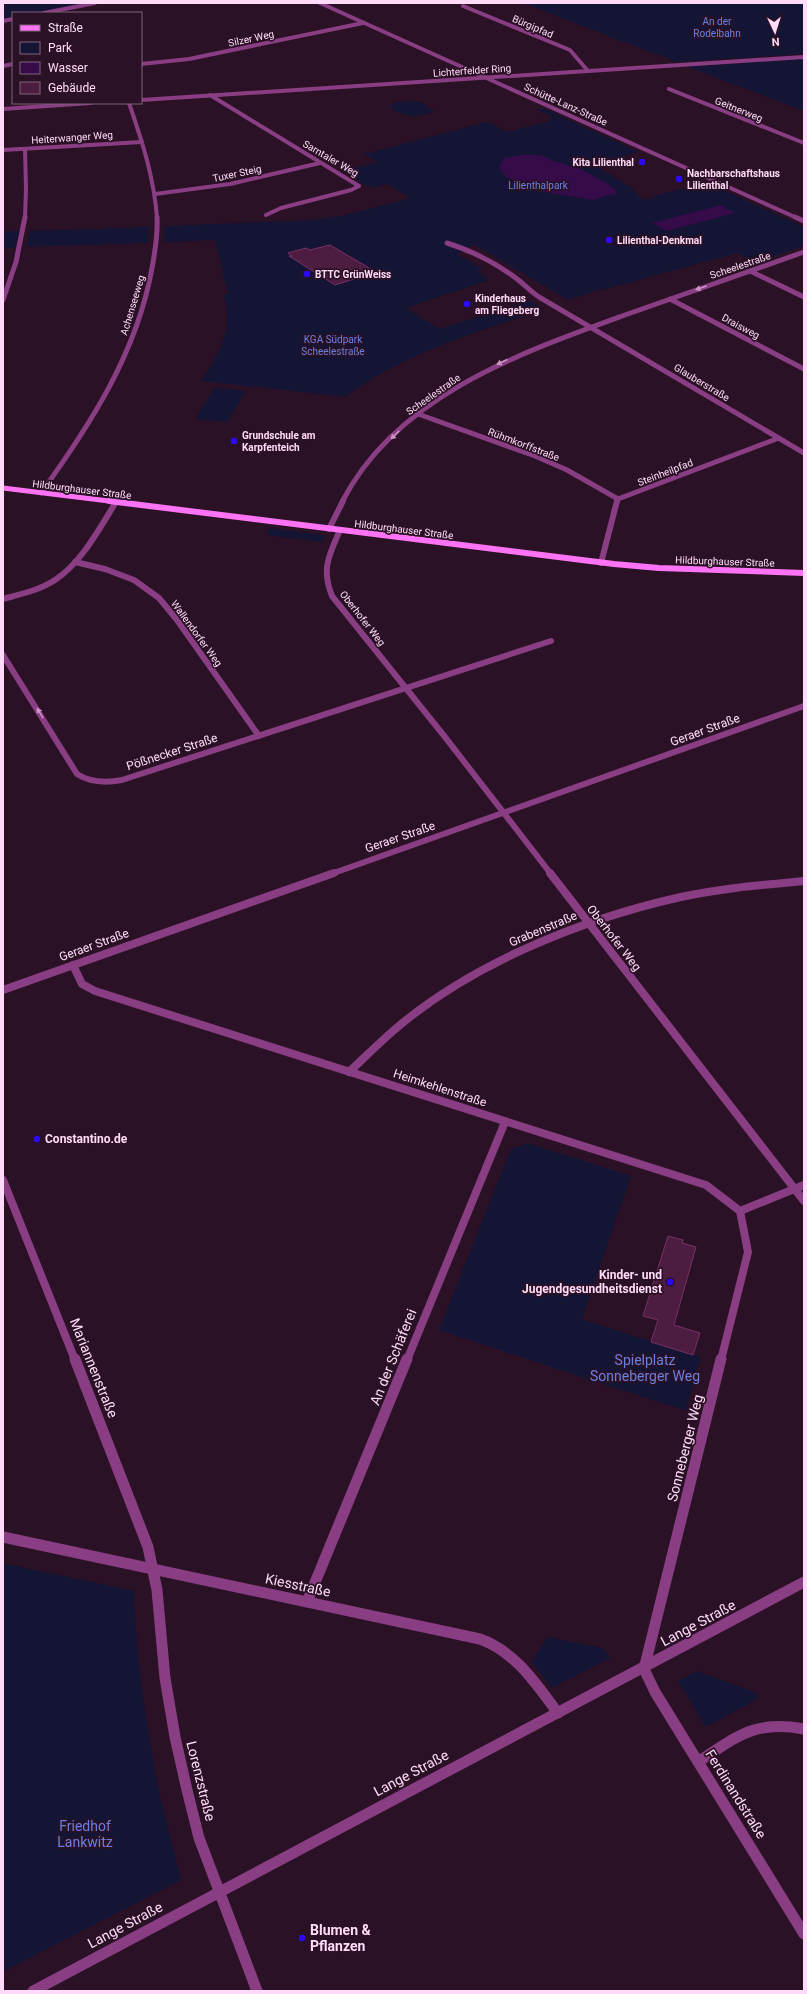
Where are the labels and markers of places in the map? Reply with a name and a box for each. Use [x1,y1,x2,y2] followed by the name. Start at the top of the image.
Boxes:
[572,157,634,168] place label: Kita Lilienthal
[637,157,647,167] marker: Kita Lilienthal
[687,168,780,191] place label: Nachbarschaftshaus Lilienthal
[674,174,684,184] marker: Nachbarschaftshaus Lilienthal
[604,235,614,245] marker: Lilienthal-Denkmal
[617,235,702,246] place label: Lilienthal-Denkmal
[302,269,312,279] marker: BTTC GrünWeiss
[315,269,391,280] place label: BTTC GrünWeiss
[475,293,539,316] place label: Kinderhaus am Fliegeberg
[462,299,472,309] marker: Kinderhaus am Fliegeberg
[242,430,316,453] place label: Grundschule am Karpfenteich
[229,436,239,446] marker: Grundschule am Karpfenteich
[45,1132,128,1146] place label: Constantino.de
[32,1134,42,1144] marker: Constantino.de
[522,1268,662,1296] place label: Kinder- und Jugendgesundheitsdienst
[665,1277,675,1287] marker: Kinder- und Jugendgesundheitsdienst
[310,1922,371,1954] place label: Blumen & Pflanzen
[297,1933,307,1943] marker: Blumen & Pflanzen

